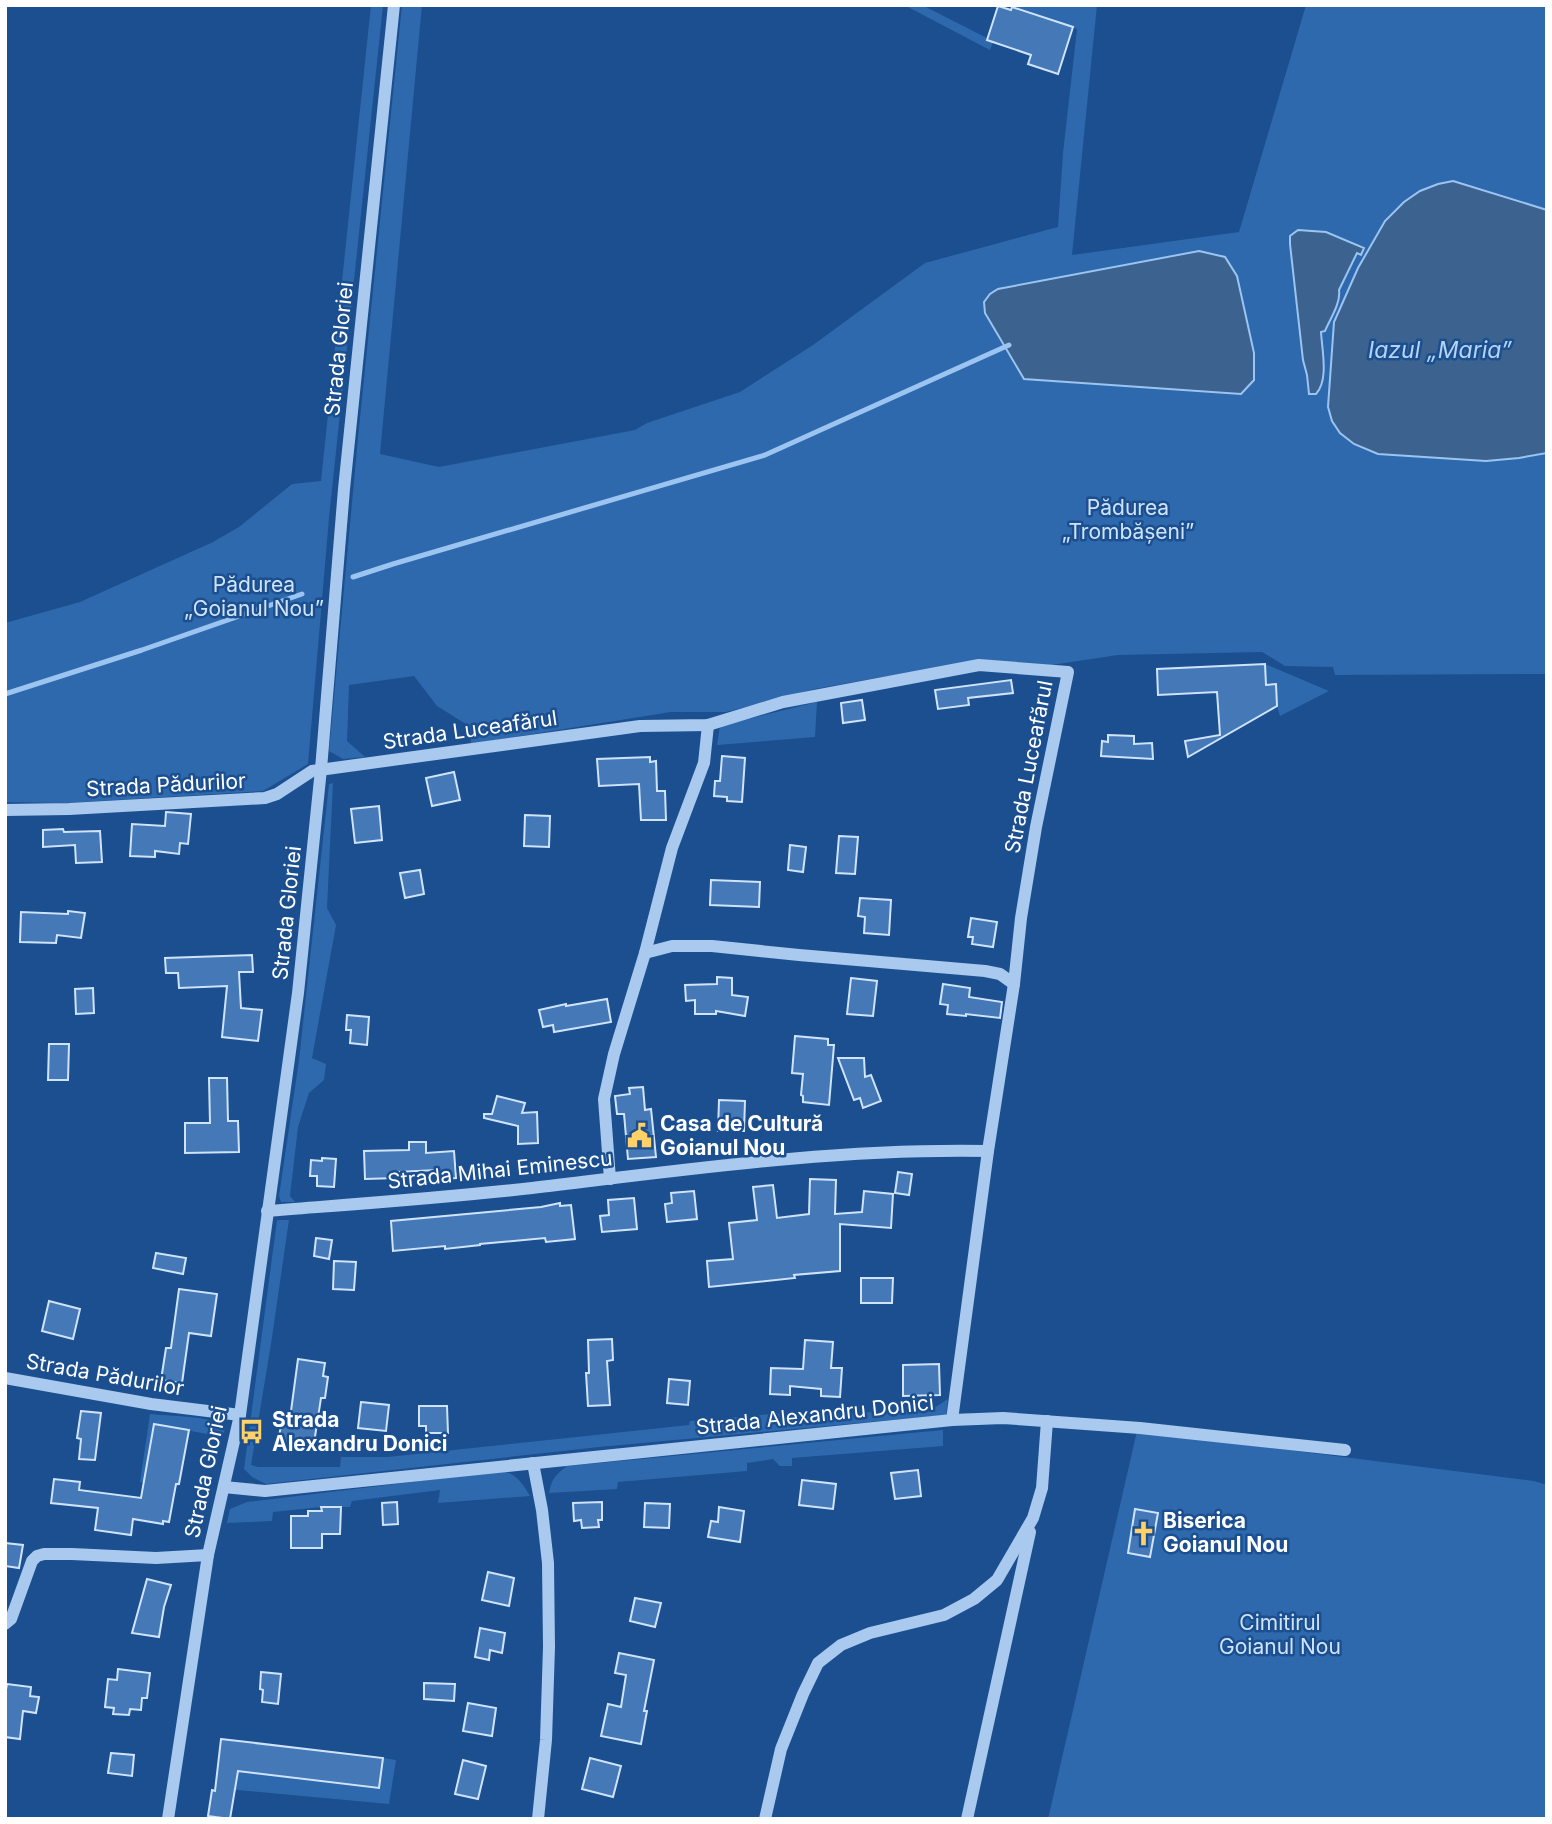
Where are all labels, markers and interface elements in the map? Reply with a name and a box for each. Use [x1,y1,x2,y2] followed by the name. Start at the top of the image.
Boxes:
[319,281,358,417] street label: Strada Gloriei
[1368,336,1512,364] water label: Iazul „Maria”
[1062,495,1194,544] park label: Pădurea „Trombășeni”
[184,572,324,621] park label: Pădurea „Goianul Nou”
[999,678,1058,856] street label: Strada Luceafărul
[381,705,559,754] street label: Strada Luceafărul
[85,768,247,801] street label: Strada Pădurilor
[267,845,306,981] street label: Strada Gloriei
[660,1111,823,1160] place label: Casa de Cultură Goianul Nou
[626,1122,654,1150] public building icon: Casa de Cultură Goianul Nou
[386,1145,614,1194] street label: Strada Mihai Eminescu
[24,1348,186,1401] street label: Strada Pădurilor
[695,1390,935,1439] street label: Strada Alexandru Donici
[179,1403,232,1540] street label: Strada Gloriei
[272,1407,448,1456] place label: Strada Alexandru Donici
[238,1418,266,1446] bus stop icon: Strada Alexandru Donici
[1163,1508,1288,1557] place label: Biserica Goianul Nou
[1129,1519,1157,1547] church icon: Biserica Goianul Nou
[1219,1610,1341,1659] park label: Cimitirul Goianul Nou

